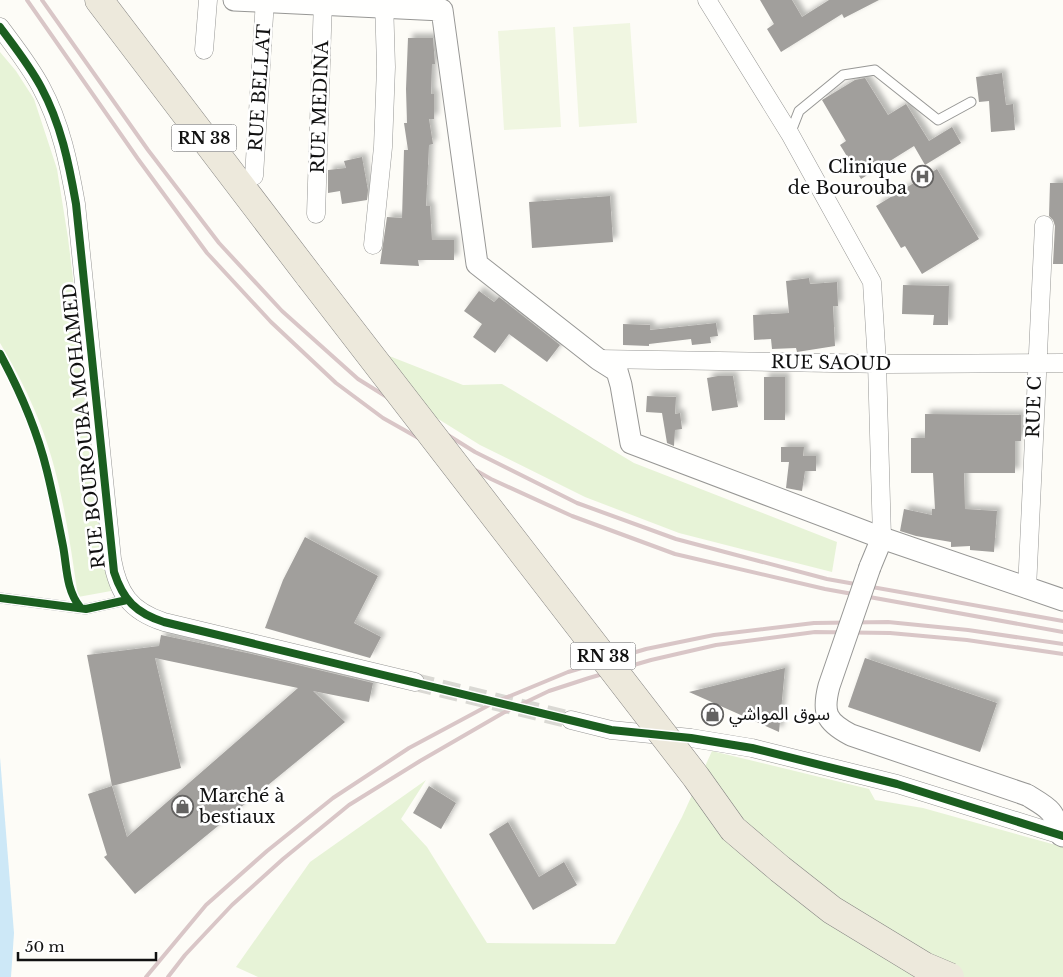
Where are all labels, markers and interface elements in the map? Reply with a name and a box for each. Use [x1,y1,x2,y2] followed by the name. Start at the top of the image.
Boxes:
[245,23,275,152] street label: RUE BELLAT
[307,39,333,174] street label: RUE MEDINA
[172,125,236,152] road number: RN 38
[788,156,907,199] place label: Clinique de Bourouba
[911,165,935,189] hospital icon: Clinique de Bourouba
[58,282,110,570] street label: RUE BOUROUBA MOHAMED
[771,351,891,375] street label: RUE SAOUD
[1022,376,1046,438] street label: RUE C
[570,642,636,669] road number: RN 38
[701,702,725,726] shop icon: سوق المواشي
[729,703,830,727] place label: سوق المواشي
[198,785,284,828] place label: Marché à bestiaux
[171,794,195,818] shop icon: Marché à bestiaux
[18,930,155,962] scale bar
[25,937,65,956] text: 50 m

